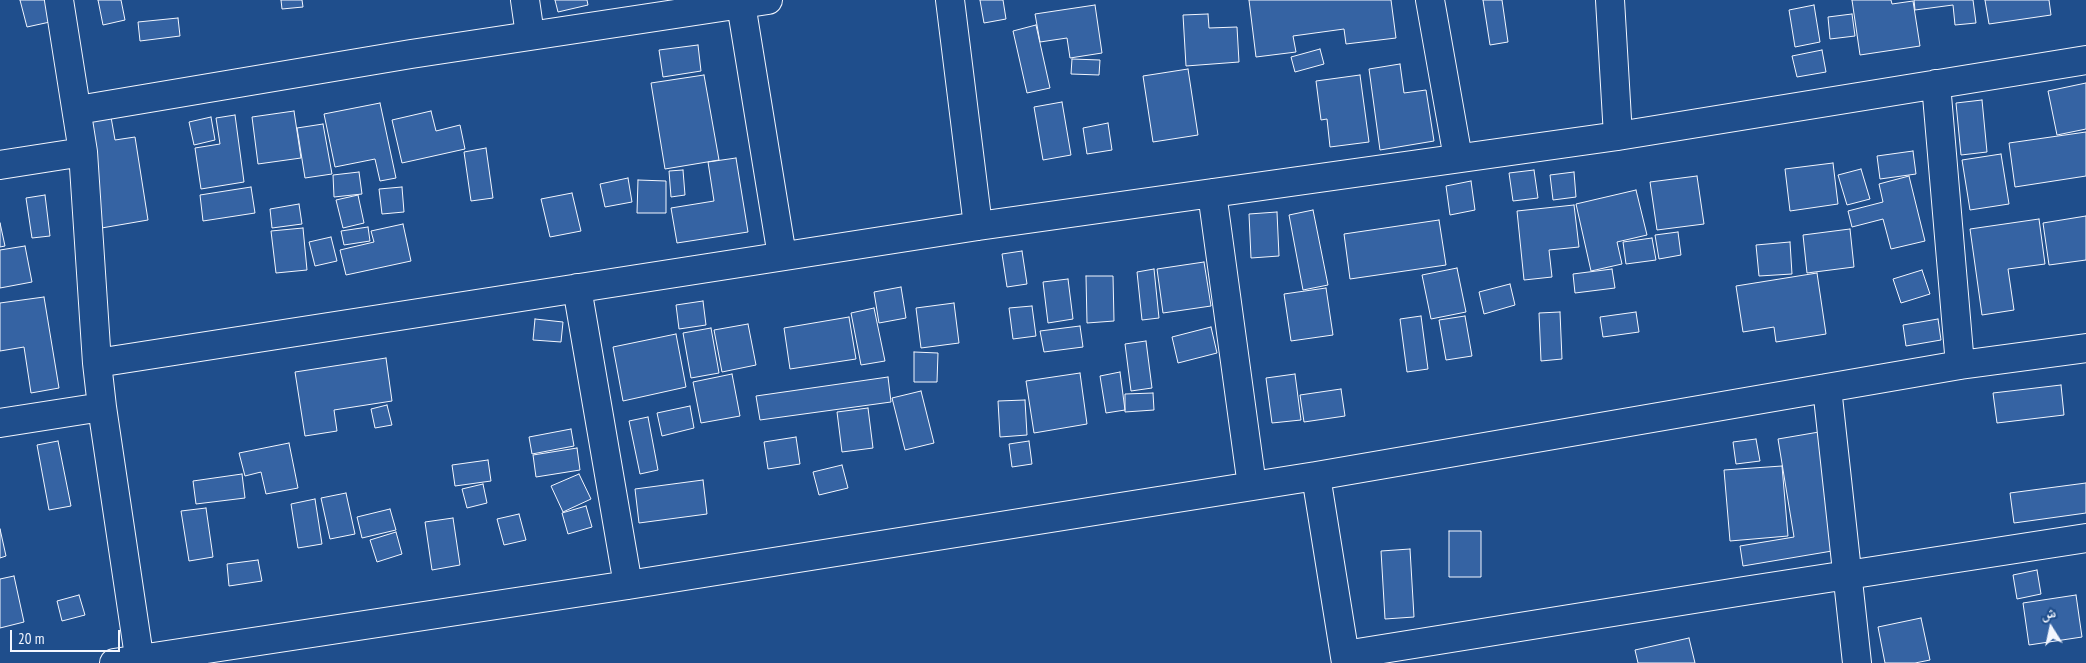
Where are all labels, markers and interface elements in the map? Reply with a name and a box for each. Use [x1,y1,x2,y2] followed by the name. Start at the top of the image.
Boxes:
[2026,603,2076,653] north arrow
[2040,603,2057,623] text: ش
[12,620,122,652] scale bar
[18,629,44,648] text: 20 m

